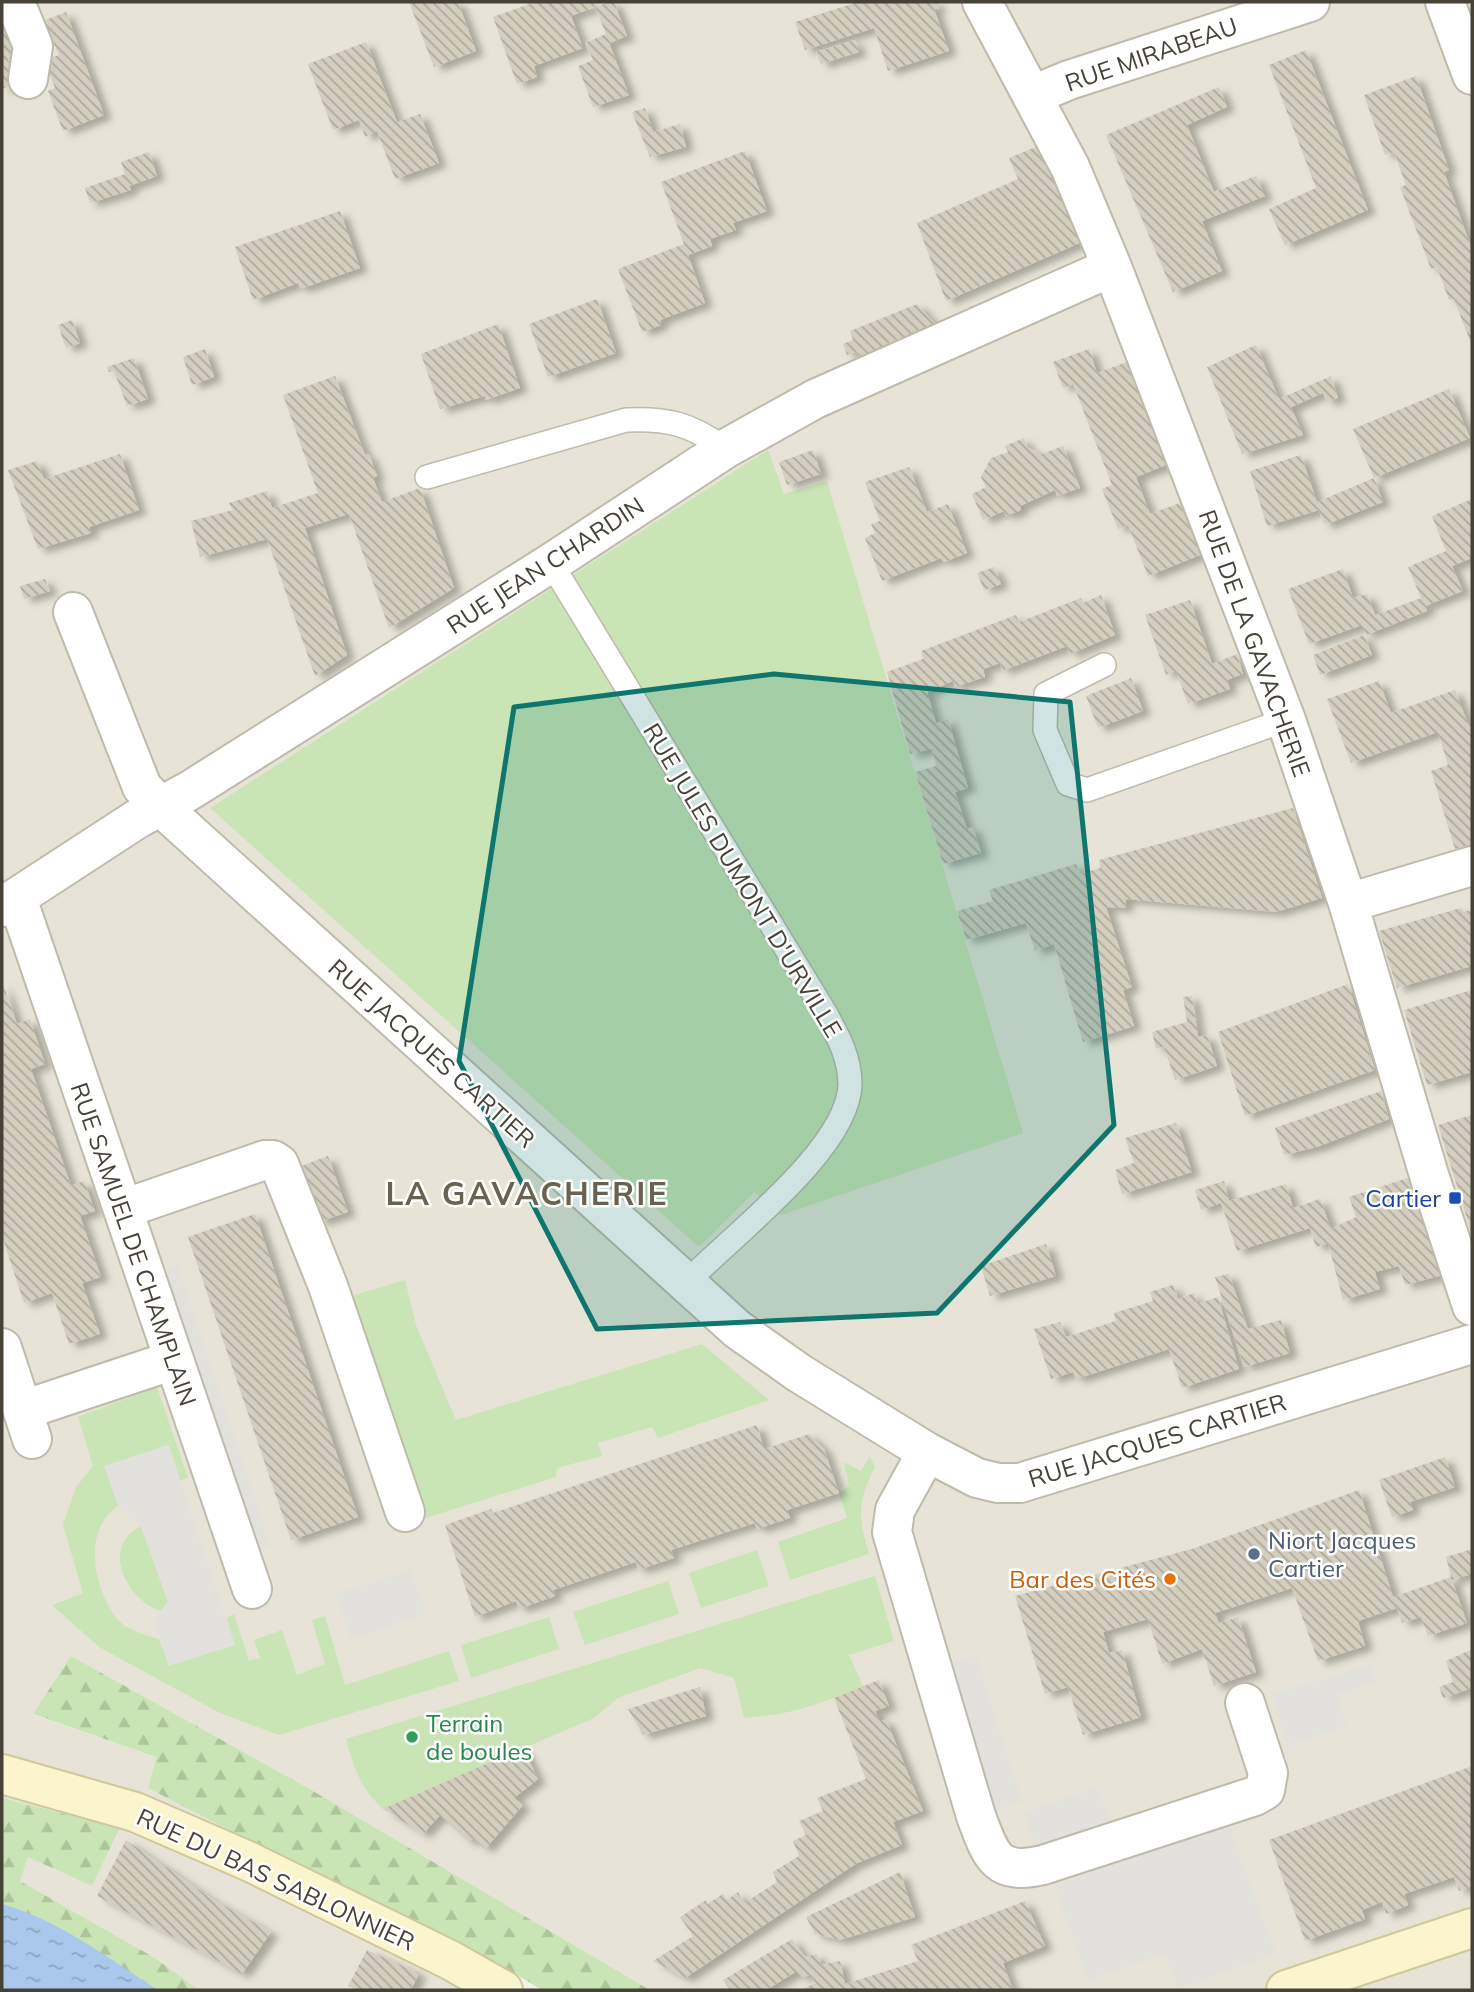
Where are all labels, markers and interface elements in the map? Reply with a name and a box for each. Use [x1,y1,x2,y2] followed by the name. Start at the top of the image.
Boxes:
[1061,10,1241,98] street label: RUE MIRABEAU
[441,490,649,640] street label: RUE JEAN CHARDIN
[1193,505,1317,781] street label: RUE DE LA GAVACHERIE
[637,717,849,1043] street label: RUE JULES DUMONT D'URVILLE
[322,952,542,1154] street label: RUE JACQUES CARTIER
[64,1078,204,1410] street label: RUE SAMUEL DE CHAMPLAIN
[386,1173,668,1213] district label: LA GAVACHERIE
[1365,1183,1441,1213] place label: Cartier
[1447,1190,1463,1206] marker: Cartier
[1024,1386,1290,1494] street label: RUE JACQUES CARTIER
[1268,1525,1417,1583] place label: Niort Jacques Cartier
[1246,1546,1262,1562] marker: Niort Jacques Cartier
[1009,1564,1156,1594] place label: Bar des Cités
[1162,1571,1178,1587] marker: Bar des Cités
[426,1708,532,1766] place label: Terrain de boules
[404,1729,420,1745] marker: Terrain de boules
[132,1801,420,1957] street label: RUE DU BAS SABLONNIER

